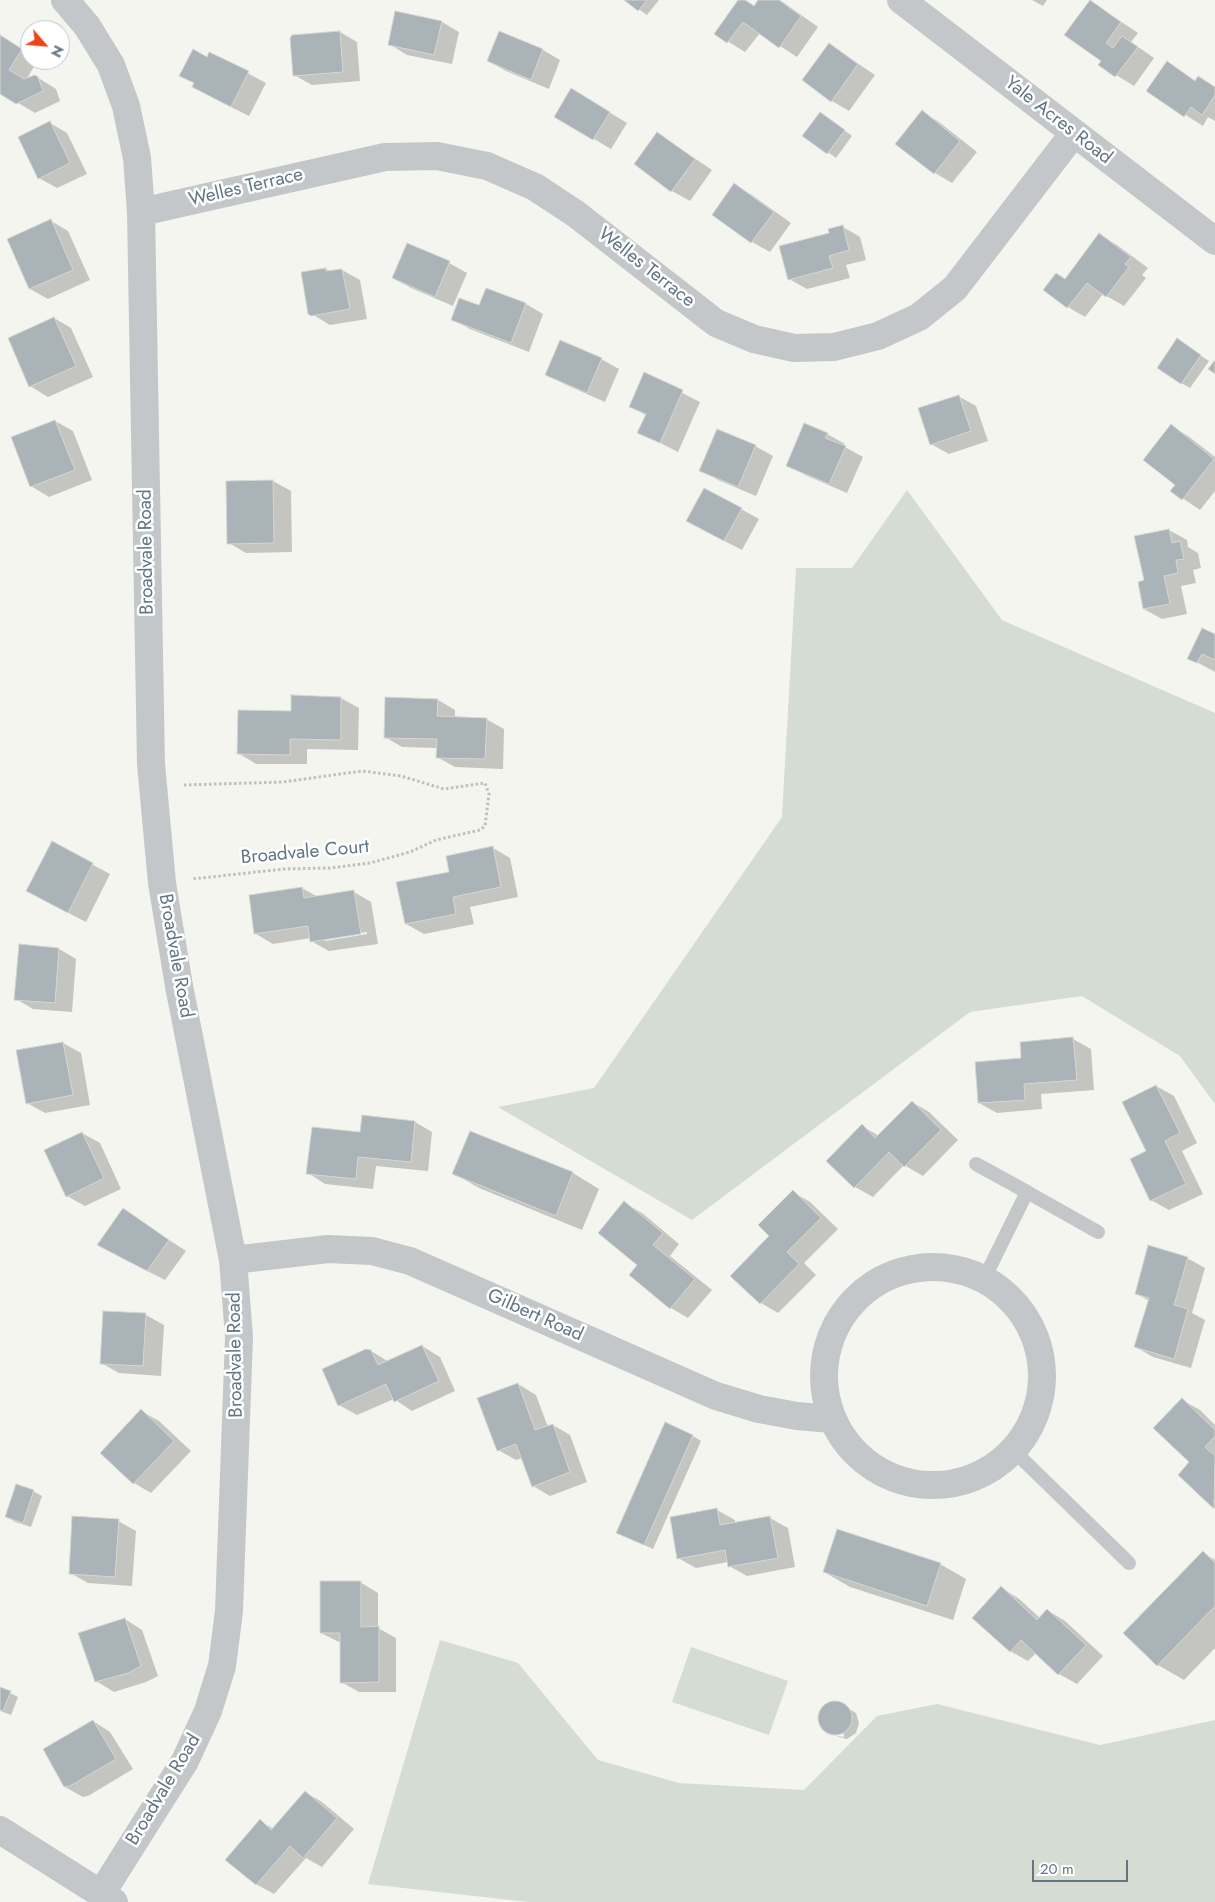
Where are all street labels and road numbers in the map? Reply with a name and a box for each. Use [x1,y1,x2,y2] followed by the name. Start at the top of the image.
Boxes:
[1000,72,1116,170] street label: Yale Acres Road
[187,164,305,212] street label: Welles Terrace
[593,223,699,313] street label: Welles Terrace
[135,489,159,615] street label: Broadvale Road
[240,836,370,870] street label: Broadvale Court
[153,892,197,1020] street label: Broadvale Road
[484,1285,586,1347] street label: Gilbert Road
[224,1292,248,1418] street label: Broadvale Road
[122,1730,206,1850] street label: Broadvale Road

